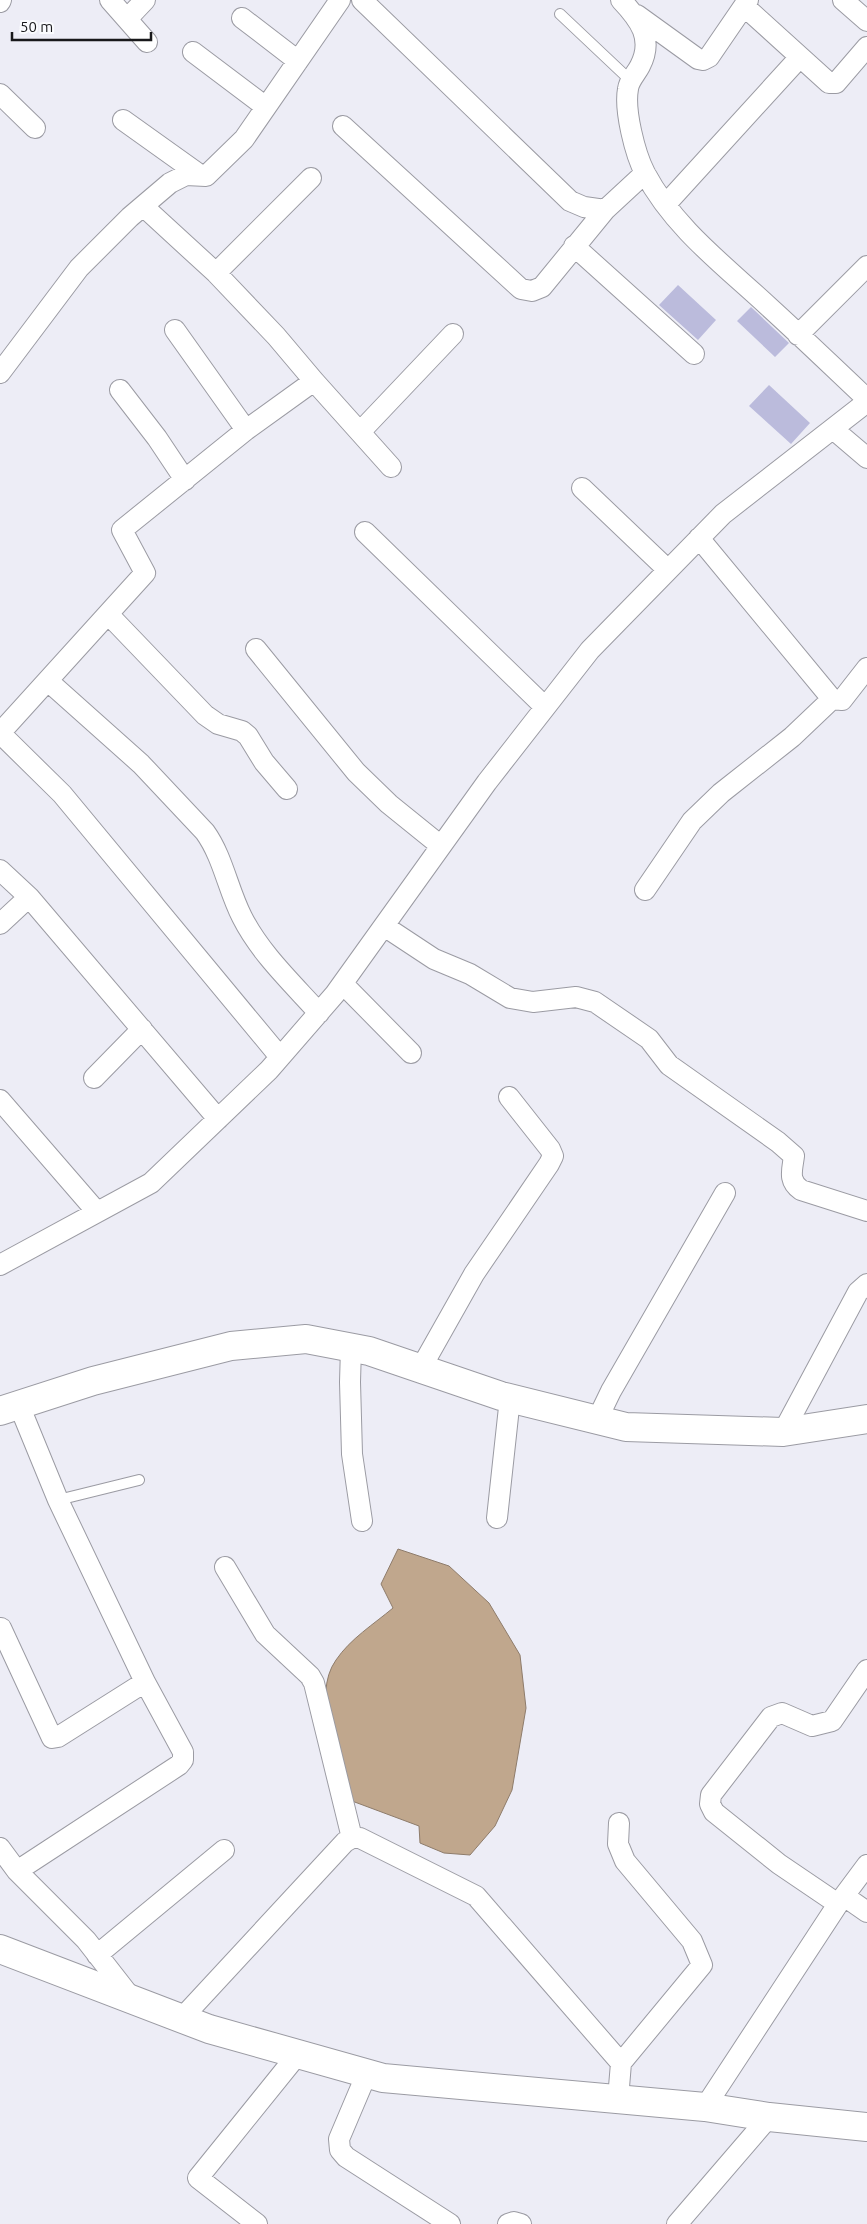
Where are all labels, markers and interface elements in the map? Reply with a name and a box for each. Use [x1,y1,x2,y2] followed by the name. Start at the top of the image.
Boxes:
[12,10,151,42] scale bar
[20,18,53,35] text: 50 m

